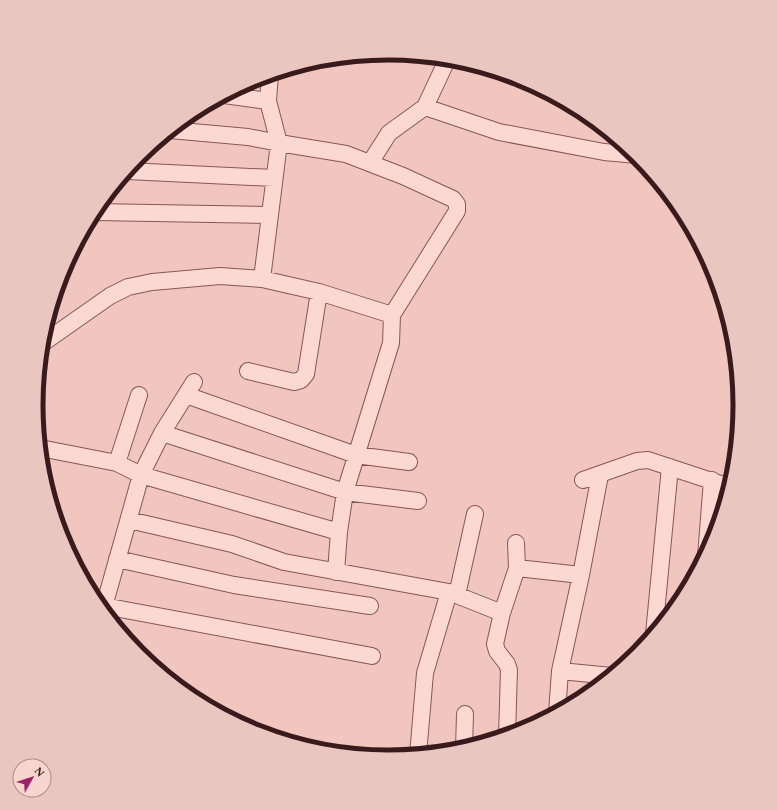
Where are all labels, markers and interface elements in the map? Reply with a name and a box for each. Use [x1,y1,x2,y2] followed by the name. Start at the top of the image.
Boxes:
[12,758,52,798] north arrow
[30,763,49,781] text: N

